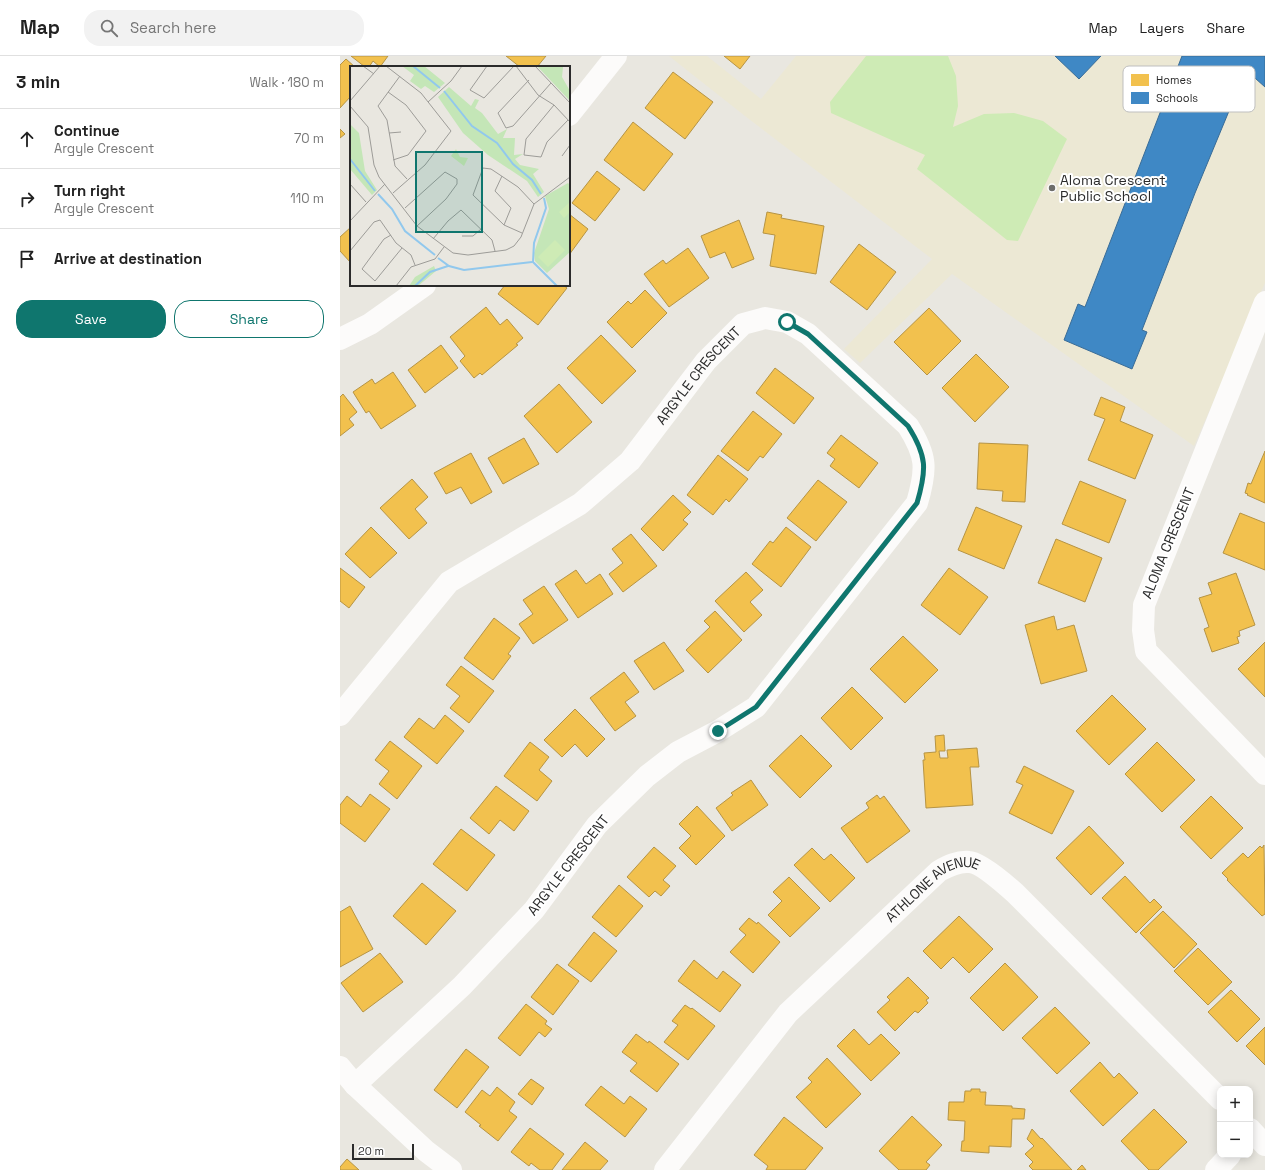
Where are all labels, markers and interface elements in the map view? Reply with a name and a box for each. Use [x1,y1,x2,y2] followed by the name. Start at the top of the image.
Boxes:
[84,10,364,46] search box
[20,15,60,40] text: Map
[98,17,120,39] icon: search
[130,18,216,37] text: Search here
[1088,19,1118,37] text: Map
[1140,19,1184,37] text: Layers
[1206,19,1245,37] text: Share
[350,66,570,286] inset map
[1123,66,1255,112] legend
[16,71,60,93] text: 3 min
[1156,73,1192,87] text: Homes
[250,74,324,91] text: Walk · 180 m
[1156,91,1198,105] text: Schools
[54,121,120,140] text: Continue
[16,128,38,150] icon: ahead
[294,130,324,147] text: 70 m
[54,140,154,157] text: Argyle Crescent
[1060,171,1166,205] place label: Aloma Crescent Public School
[54,181,125,200] text: Turn right
[1047,183,1057,193] marker: Aloma Crescent Public School
[16,188,38,210] icon: right
[290,190,324,207] text: 110 m
[54,200,154,217] text: Argyle Crescent
[16,248,38,270] icon: arrive
[54,249,202,268] text: Arrive at destination
[16,300,166,338] button: Save
[174,300,324,338] button: Share
[778,313,796,331] route start
[652,322,745,428] street label: ARGYLE CRESCENT
[1137,485,1199,601] street label: ALOMA CRESCENT
[709,722,727,740] route end
[523,811,613,919] street label: ARGYLE CRESCENT
[881,853,983,926] street label: ATHLONE AVENUE
[1217,1086,1253,1158] map controls
[1217,1086,1253,1122] button: +
[1217,1122,1253,1158] button: −
[352,1142,414,1161] scale bar
[358,1144,384,1158] text: 20 m

